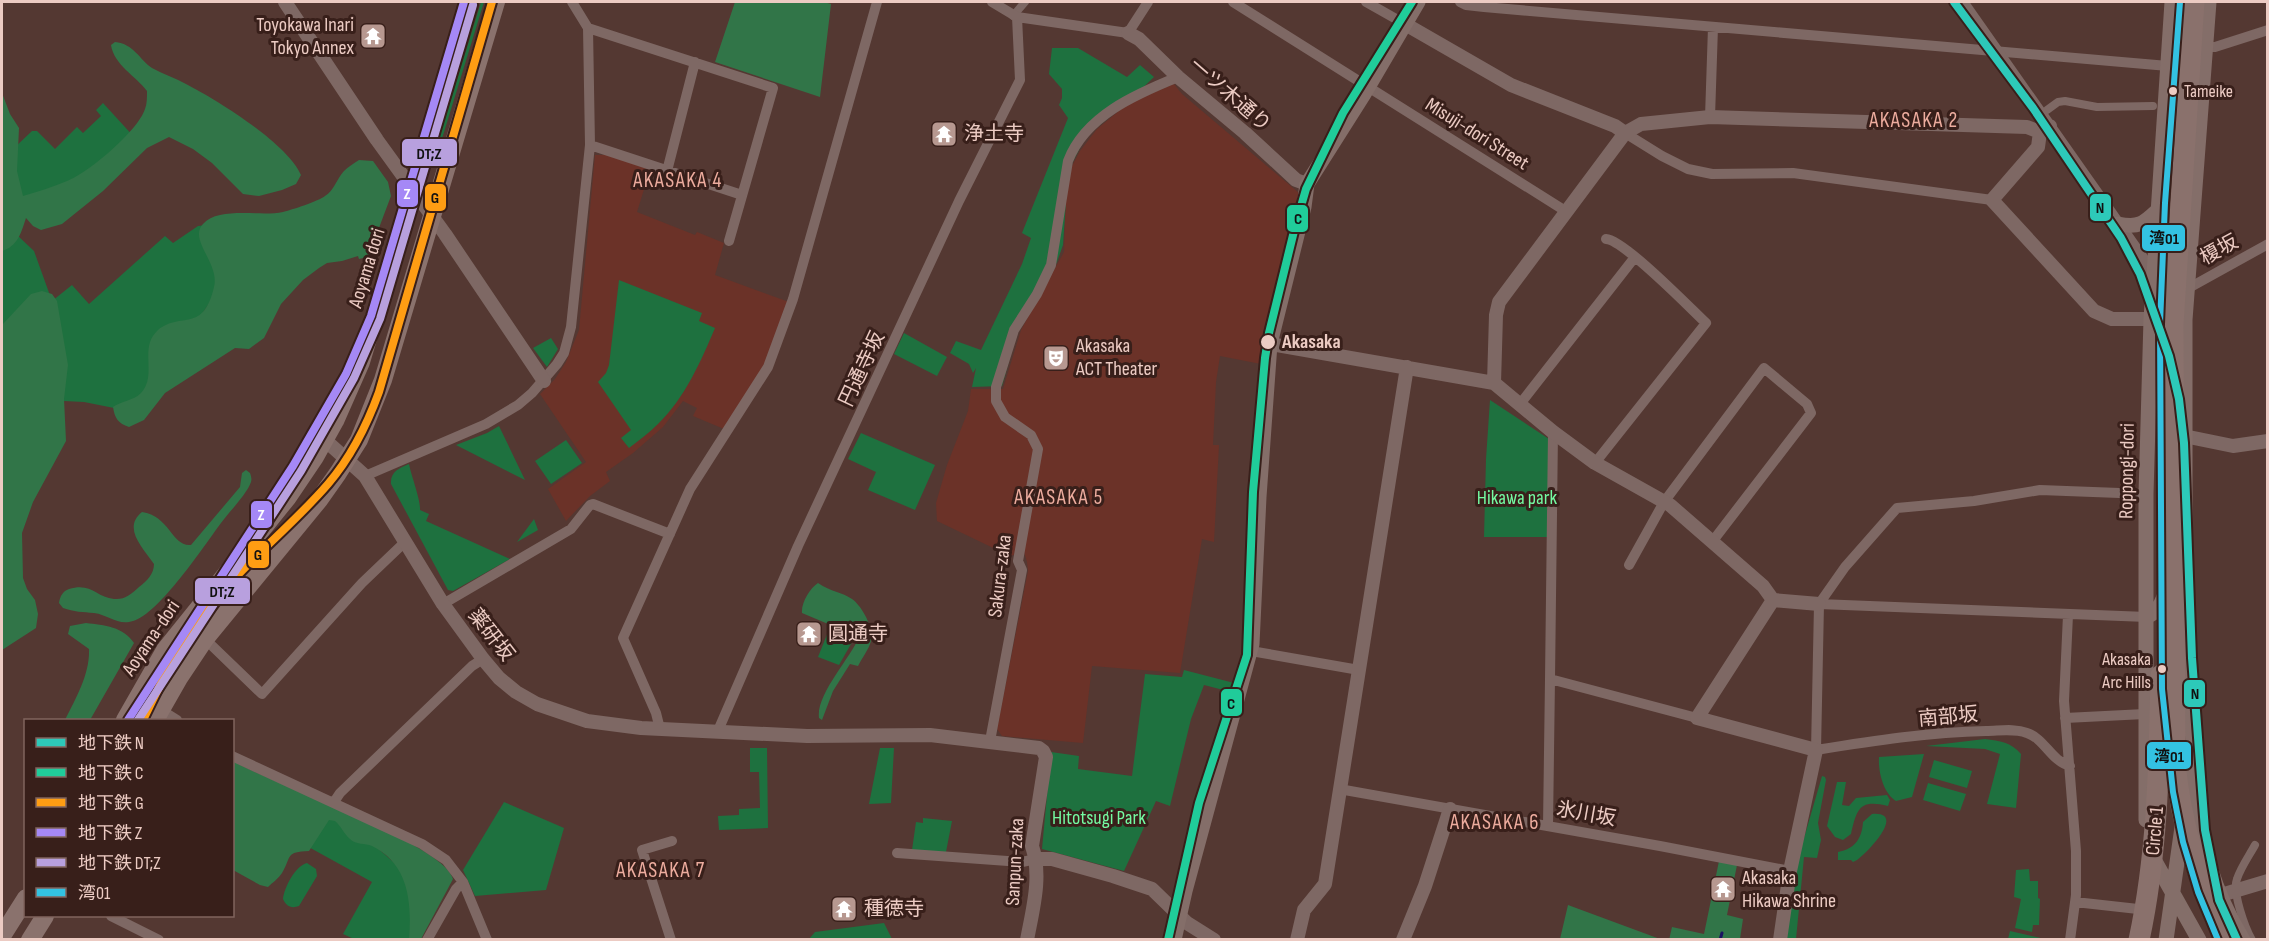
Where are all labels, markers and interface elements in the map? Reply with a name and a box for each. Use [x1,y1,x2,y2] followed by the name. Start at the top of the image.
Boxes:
[256,13,354,60] place label: Toyokawa Inari Tokyo Annex
[358,21,388,51] temple icon: Toyokawa Inari Tokyo Annex
[1184,53,1276,137] street label: 一ツ木通り
[2184,81,2233,102] place label: Tameike
[2167,85,2179,97] marker: Tameike
[1421,93,1533,175] street label: Misuji-dori Street
[1868,108,1959,133] district label: AKASAKA 2
[929,119,959,149] temple icon: 浄土寺
[964,122,1024,146] place label: 浄土寺
[401,138,458,167] line badge: DT;Z
[416,145,442,164] text: DT;Z
[632,168,723,193] district label: AKASAKA 4
[396,179,419,208] line badge: Z
[424,183,447,212] line badge: G
[403,185,411,204] text: Z
[431,189,439,208] text: G
[2089,193,2112,222] line badge: N
[2096,199,2104,218] text: N
[1286,204,1309,233] line badge: C
[1294,210,1302,229] text: C
[2141,224,2186,252] line badge: 湾01
[343,225,390,312] street label: Aoyama dori
[2149,230,2180,249] text: 湾01
[2196,230,2242,270] street label: 榎坂
[834,328,890,410] street label: 円通寺坂
[1281,330,1341,354] place label: Akasaka
[1259,333,1277,351] marker: Akasaka
[1075,334,1157,381] place label: Akasaka ACT Theater
[1041,343,1071,373] theatre icon: Akasaka ACT Theater
[2114,423,2140,519] street label: Roppongi-dori
[1013,485,1104,510] district label: AKASAKA 5
[1477,486,1558,510] park label: Hikawa park
[250,500,273,529] line badge: Z
[257,506,265,525] text: Z
[983,533,1017,619] street label: Sakura-zaka
[247,540,270,569] line badge: G
[254,546,262,565] text: G
[194,577,251,605] line badge: DT;Z
[209,583,235,602] text: DT;Z
[116,596,185,681] street label: Aoyama-dori
[463,604,519,666] street label: 薬研坂
[794,619,824,649] temple icon: 圓通寺
[828,622,888,646] place label: 圓通寺
[2101,649,2151,693] place label: Akasaka Arc Hills
[2156,663,2168,675] marker: Akasaka Arc Hills
[2183,679,2206,708] line badge: N
[2191,685,2199,704] text: N
[1220,688,1243,717] line badge: C
[1227,695,1235,714] text: C
[1917,702,1979,732] street label: 南部坂
[24,719,234,917] legend
[78,733,144,754] text: 地下鉄 N
[2146,741,2192,770] line badge: 湾01
[2154,748,2185,767] text: 湾01
[78,763,144,784] text: 地下鉄 C
[78,793,144,814] text: 地下鉄 G
[1554,797,1618,831] street label: 氷川坂
[1052,806,1146,830] park label: Hitotsugi Park
[2141,806,2169,856] street label: Circle 1
[1449,810,1540,835] district label: AKASAKA 6
[1001,818,1029,906] street label: Sanpun-zaka
[78,823,143,844] text: 地下鉄 Z
[78,853,161,874] text: 地下鉄 DT;Z
[615,858,706,883] district label: AKASAKA 7
[1741,866,1836,913] place label: Akasaka Hikawa Shrine
[1708,874,1738,904] temple icon: Akasaka Hikawa Shrine
[78,883,111,904] text: 湾01
[829,894,859,924] temple icon: 種徳寺
[864,897,924,921] place label: 種徳寺

